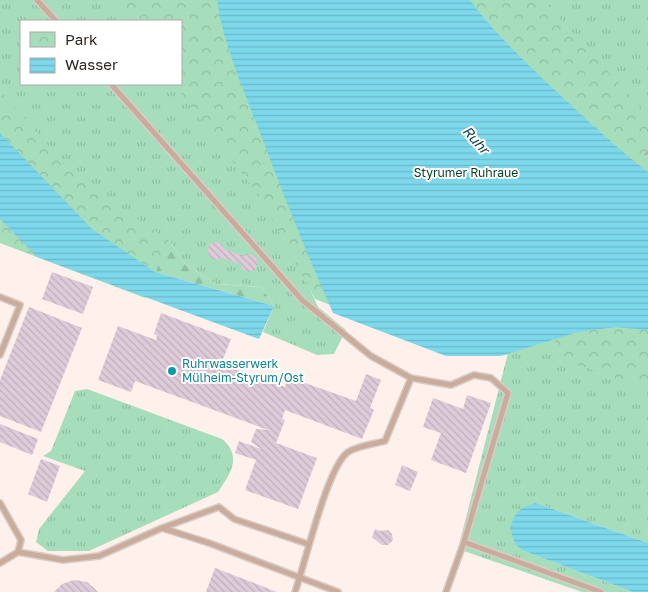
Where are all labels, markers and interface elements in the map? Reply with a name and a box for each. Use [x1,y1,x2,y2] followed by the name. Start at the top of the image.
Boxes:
[20,20,182,85] legend
[65,30,98,48] text: Park
[65,55,118,73] text: Wasser
[459,122,495,159] water label: Ruhr
[414,165,518,180] park label: Styrumer Ruhraue
[182,356,304,385] place label: Ruhrwasserwerk Mülheim-Styrum/Ost
[166,365,178,377] marker: Ruhrwasserwerk Mülheim-Styrum/Ost

